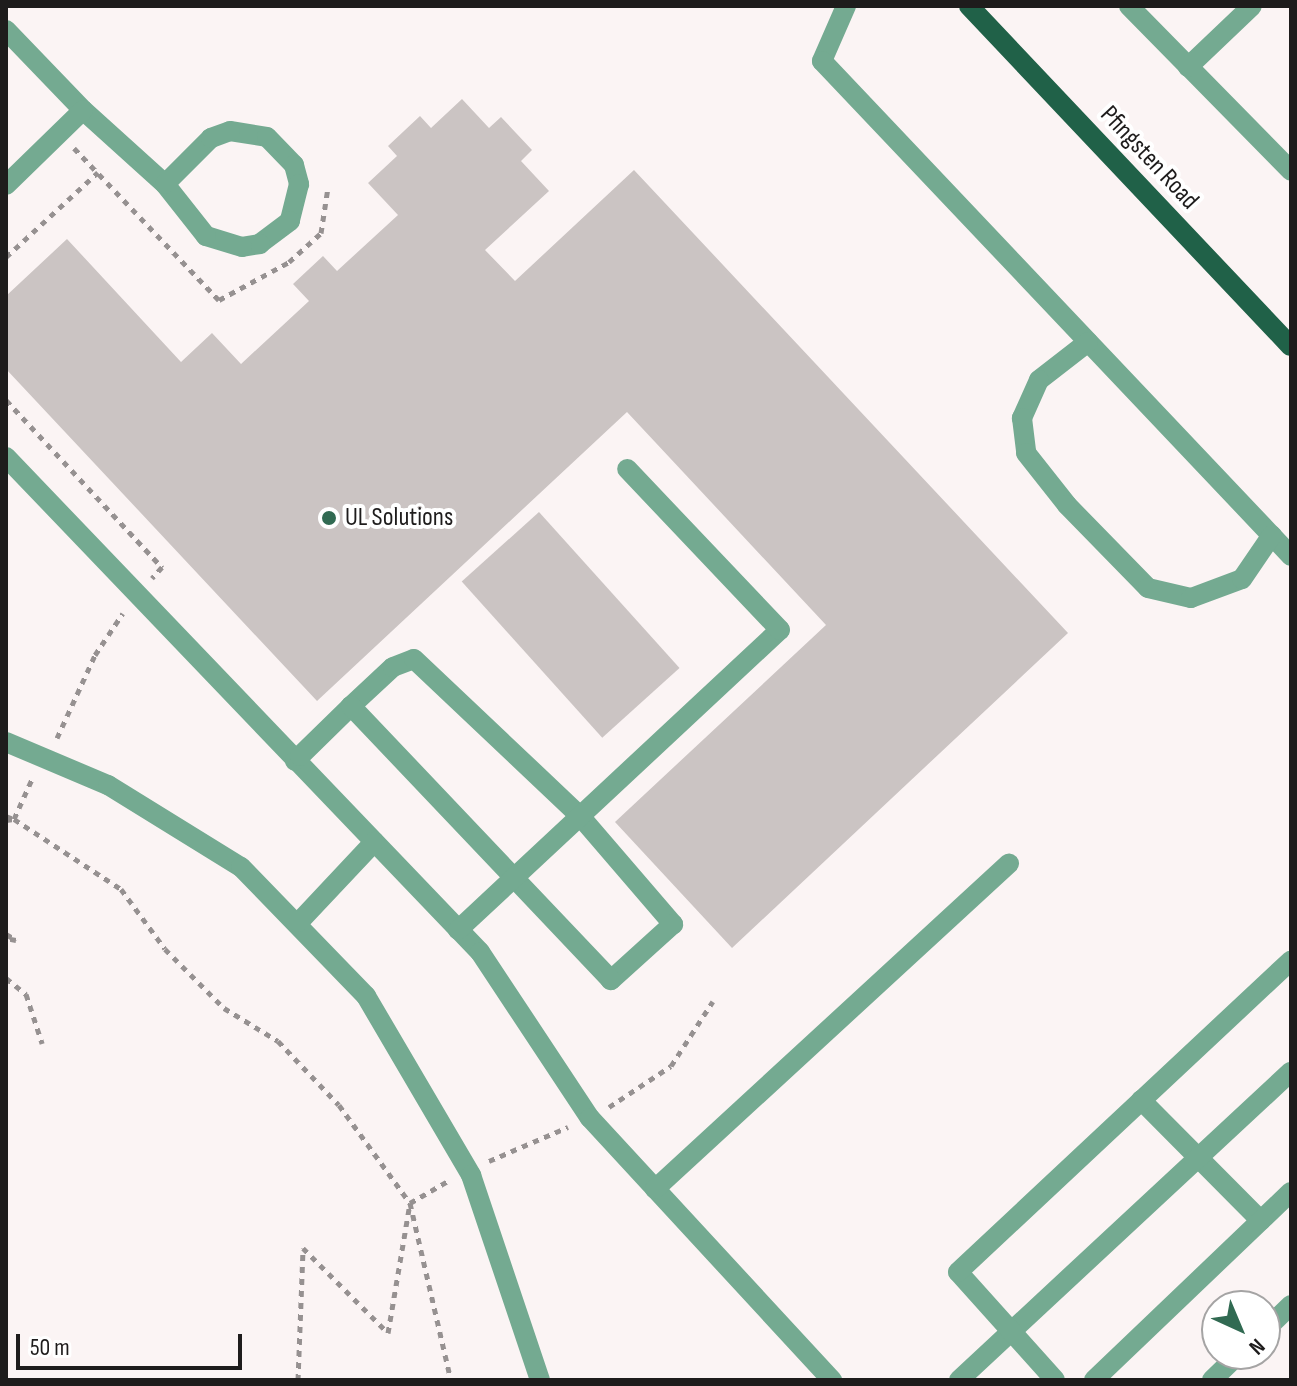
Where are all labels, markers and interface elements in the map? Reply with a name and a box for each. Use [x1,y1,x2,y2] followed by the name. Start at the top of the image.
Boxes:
[1093,100,1205,216] street label: Pfingsten Road
[345,502,453,534] place label: UL Solutions
[320,509,338,527] marker: UL Solutions
[1201,1290,1281,1370] north arrow
[20,1318,246,1368] scale bar
[1243,1332,1270,1360] text: N
[30,1333,70,1362] text: 50 m

